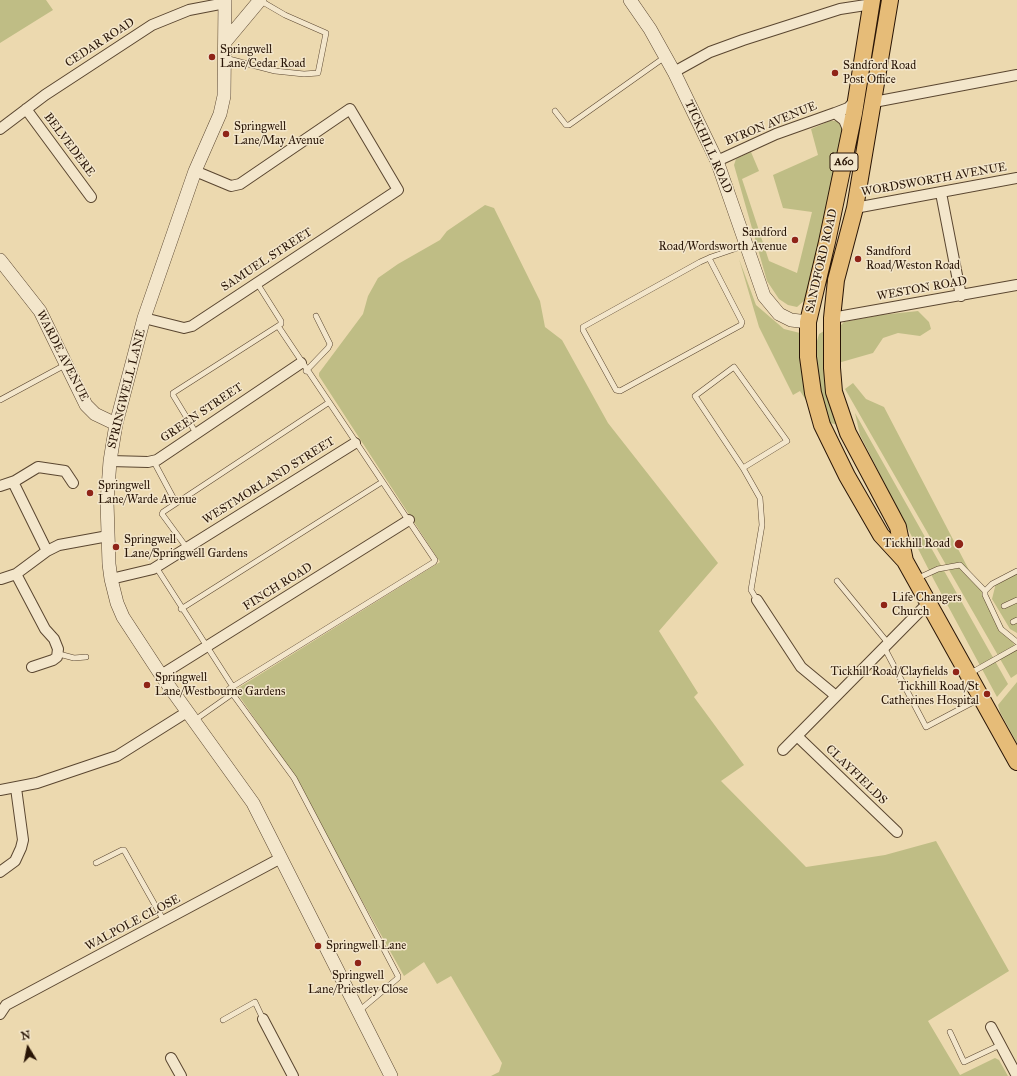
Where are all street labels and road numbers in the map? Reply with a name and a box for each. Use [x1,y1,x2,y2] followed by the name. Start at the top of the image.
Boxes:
[63,15,137,71] street label: CEDAR ROAD
[681,98,735,196] street label: TICKHILL ROAD
[723,99,819,149] street label: BYRON AVENUE
[40,110,98,180] street label: BELVEDERE
[830,153,858,171] road number: A60
[860,160,1008,200] street label: WORDSWORTH AVENUE
[803,207,841,315] street label: SANDFORD ROAD
[219,225,315,295] street label: SAMUEL STREET
[876,274,968,304] street label: WESTON ROAD
[33,308,91,404] street label: WARDE AVENUE
[105,328,149,450] street label: SPRINGWELL LANE
[158,380,246,446] street label: GREEN STREET
[200,434,338,528] street label: WESTMORLAND STREET
[241,560,315,614] street label: FINCH ROAD
[822,742,890,808] street label: CLAYFIELDS
[83,892,183,954] street label: WALPOLE CLOSE

